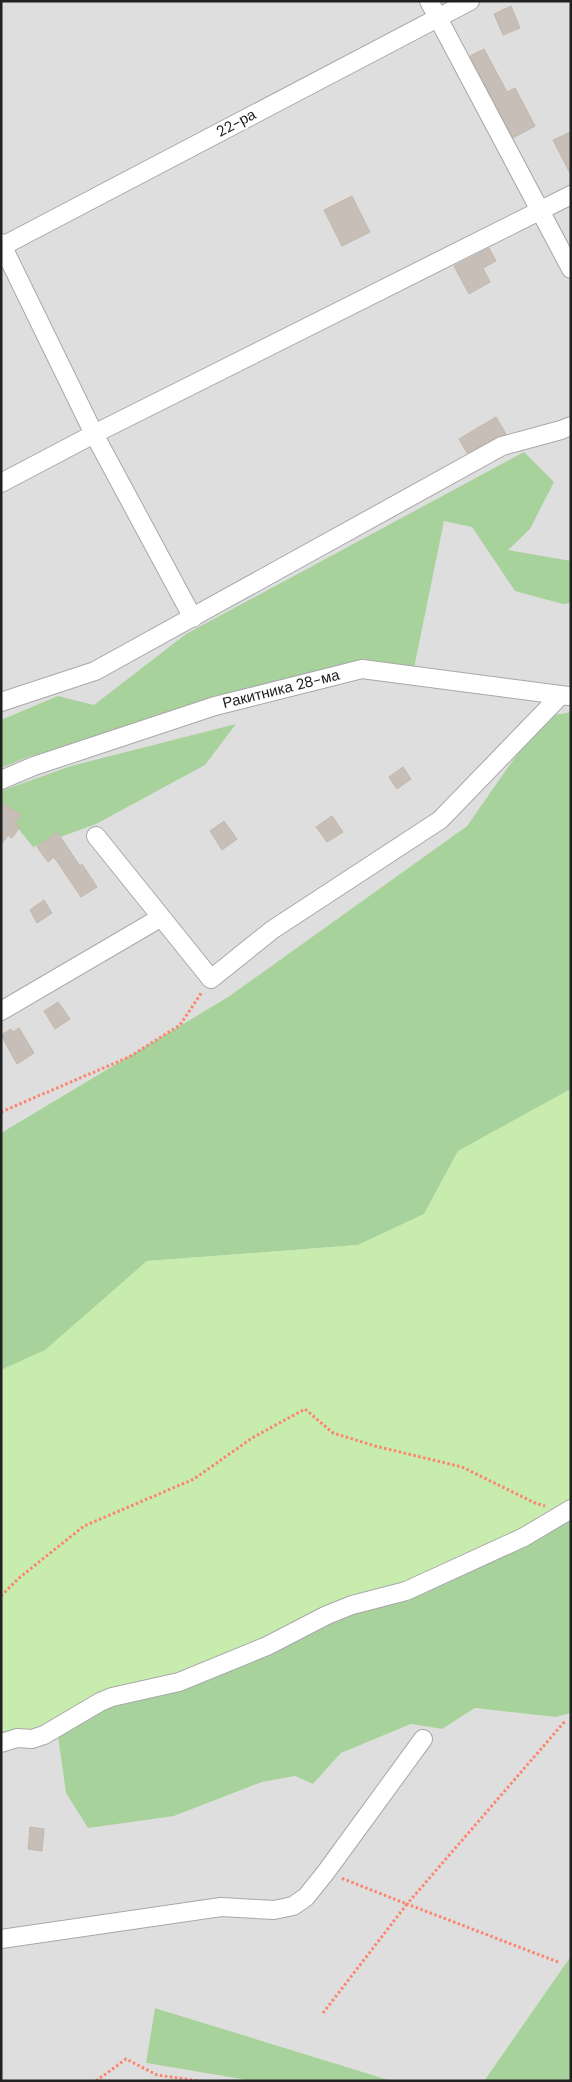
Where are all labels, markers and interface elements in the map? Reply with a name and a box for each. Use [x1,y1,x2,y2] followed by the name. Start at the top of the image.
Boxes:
[213,104,260,142] street label: 22-ра
[220,665,342,713] street label: Ракитника 28-ма

